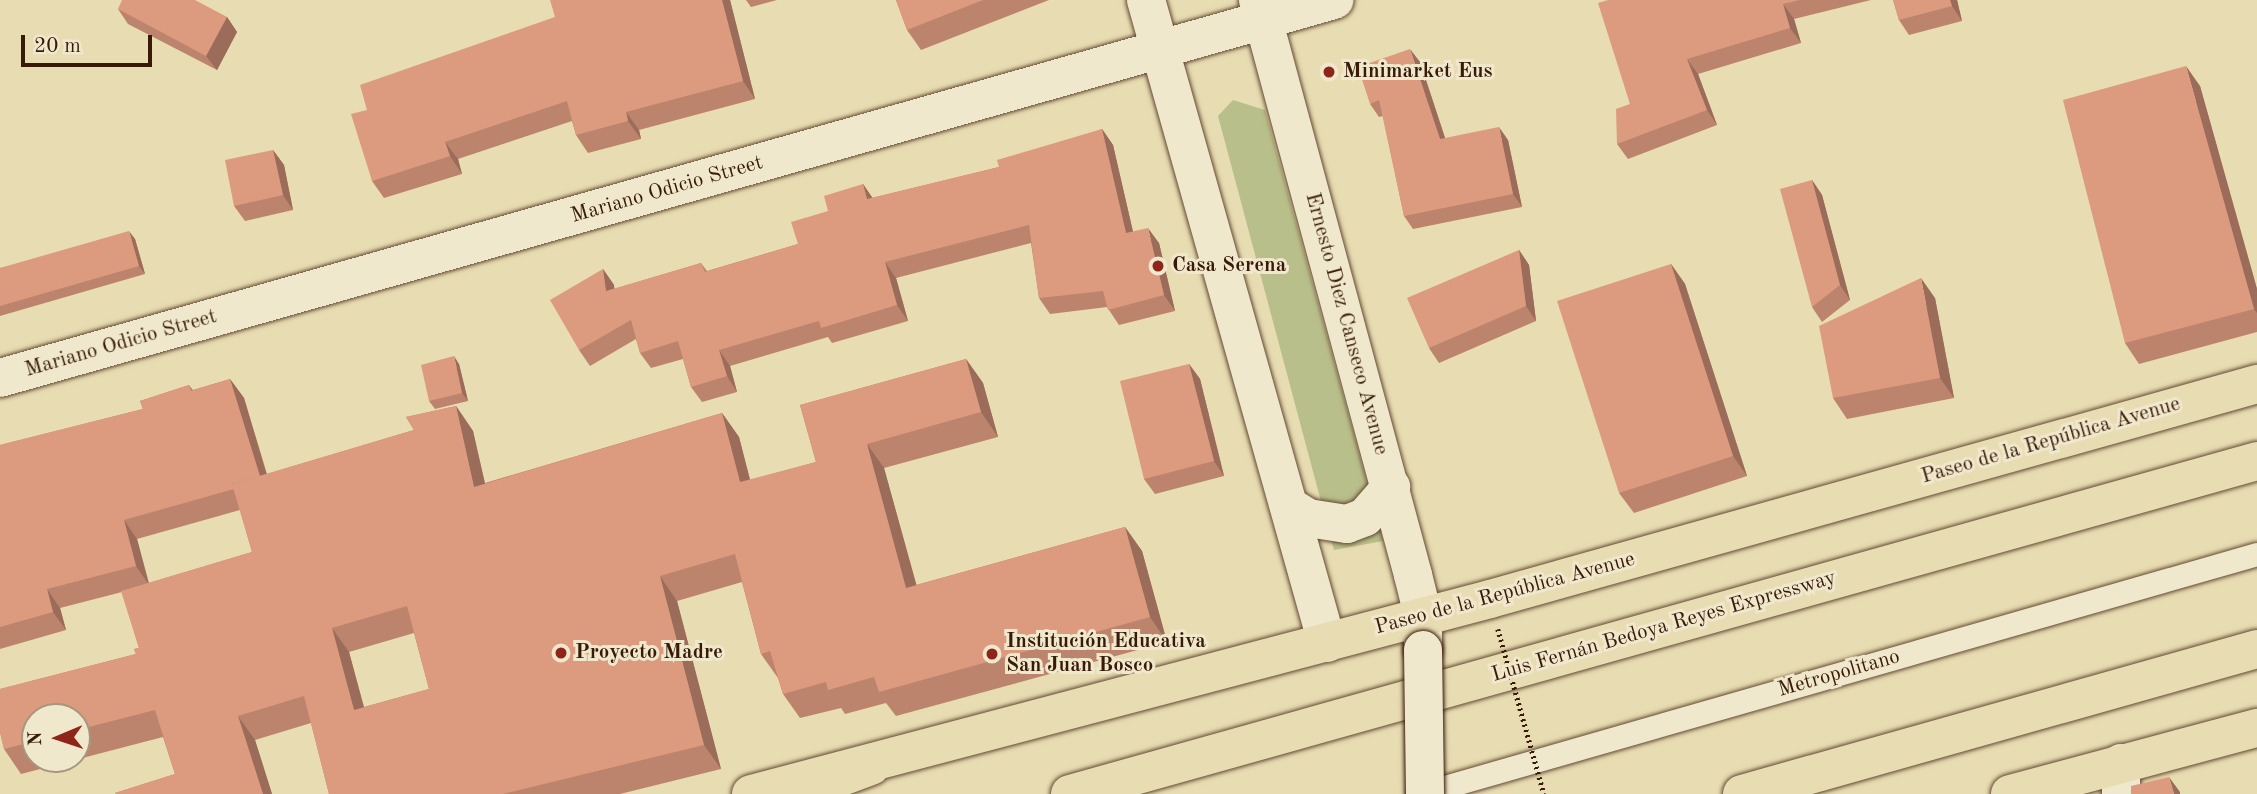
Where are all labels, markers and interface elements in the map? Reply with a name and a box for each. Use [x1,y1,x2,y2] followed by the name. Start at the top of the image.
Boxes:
[24,21,156,65] scale bar
[34,36,81,57] text: 20 m
[1343,59,1493,85] place label: Minimarket Eus
[1321,64,1337,80] marker: Minimarket Eus
[568,151,766,229] street label: Mariano Odicio Street
[1299,190,1393,458] street label: Ernesto Diez Canseco Avenue
[1172,253,1286,279] place label: Casa Serena
[1150,258,1166,274] marker: Casa Serena
[22,305,220,383] street label: Mariano Odicio Street
[1919,392,2183,490] street label: Paseo de la República Avenue
[1372,547,1638,641] street label: Paseo de la República Avenue
[1489,566,1839,688] street label: Luis Fernán Bedoya Reyes Expressway
[1006,629,1206,679] place label: Institución Educativa San Juan Bosco
[575,640,723,666] place label: Proyecto Madre
[553,645,569,661] marker: Proyecto Madre
[1775,645,1903,703] street label: Metropolitano
[984,646,1000,662] marker: Institución Educativa San Juan Bosco
[21,703,91,773] north arrow
[27,731,46,746] text: N

